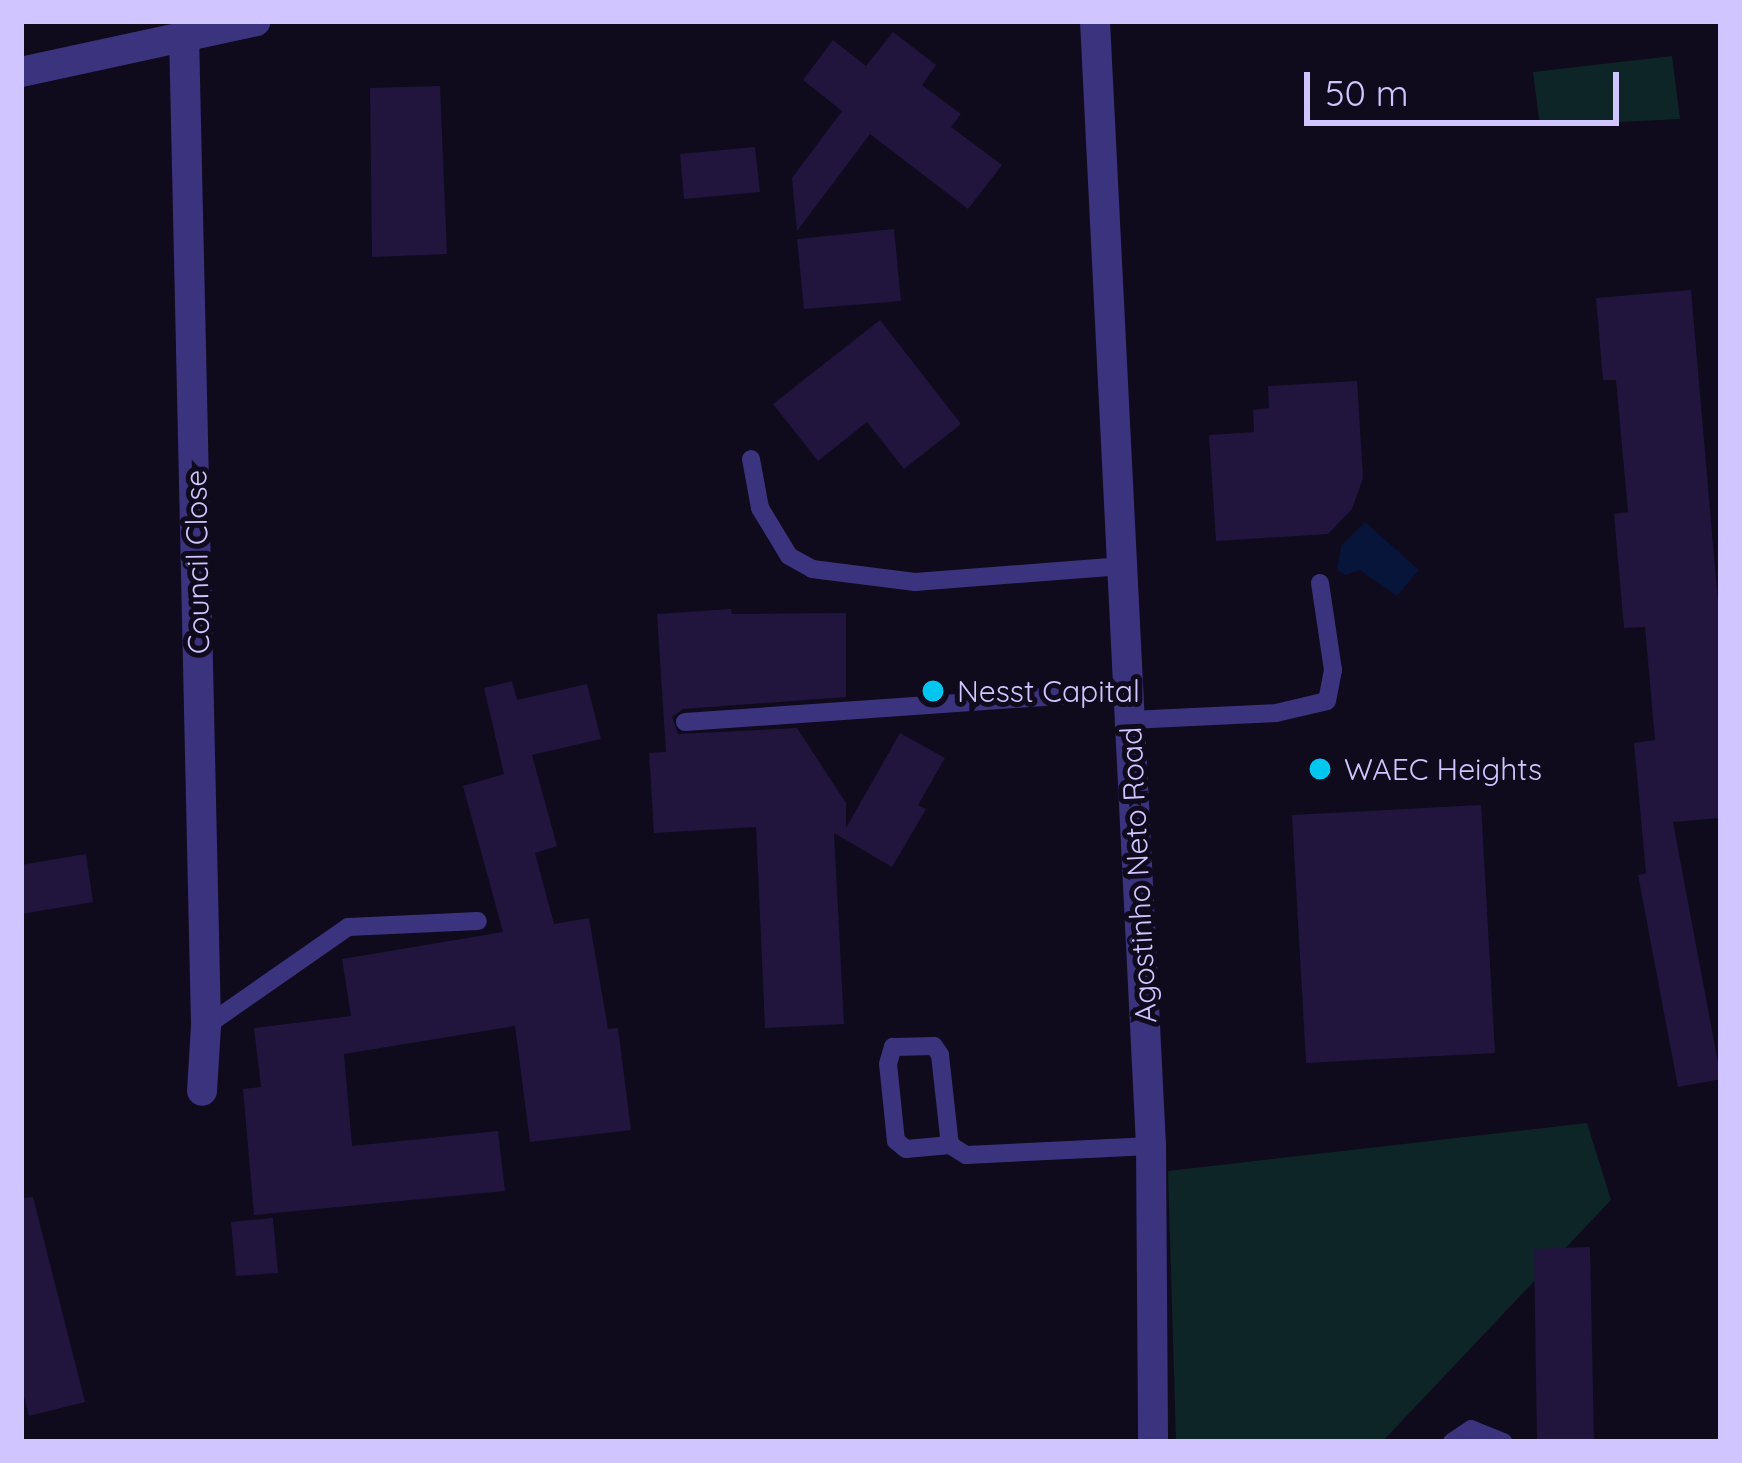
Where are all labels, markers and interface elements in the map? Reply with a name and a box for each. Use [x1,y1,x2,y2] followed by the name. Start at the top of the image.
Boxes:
[1310,48,1625,122] scale bar
[1325,70,1409,115] text: 50 m
[177,469,217,655] street label: Council Close
[957,673,1140,709] place label: Nesst Capital
[920,678,946,704] marker: Nesst Capital
[1112,726,1164,1024] street label: Agostinho Neto Road
[1344,751,1542,787] place label: WAEC Heights
[1307,756,1333,782] marker: WAEC Heights

